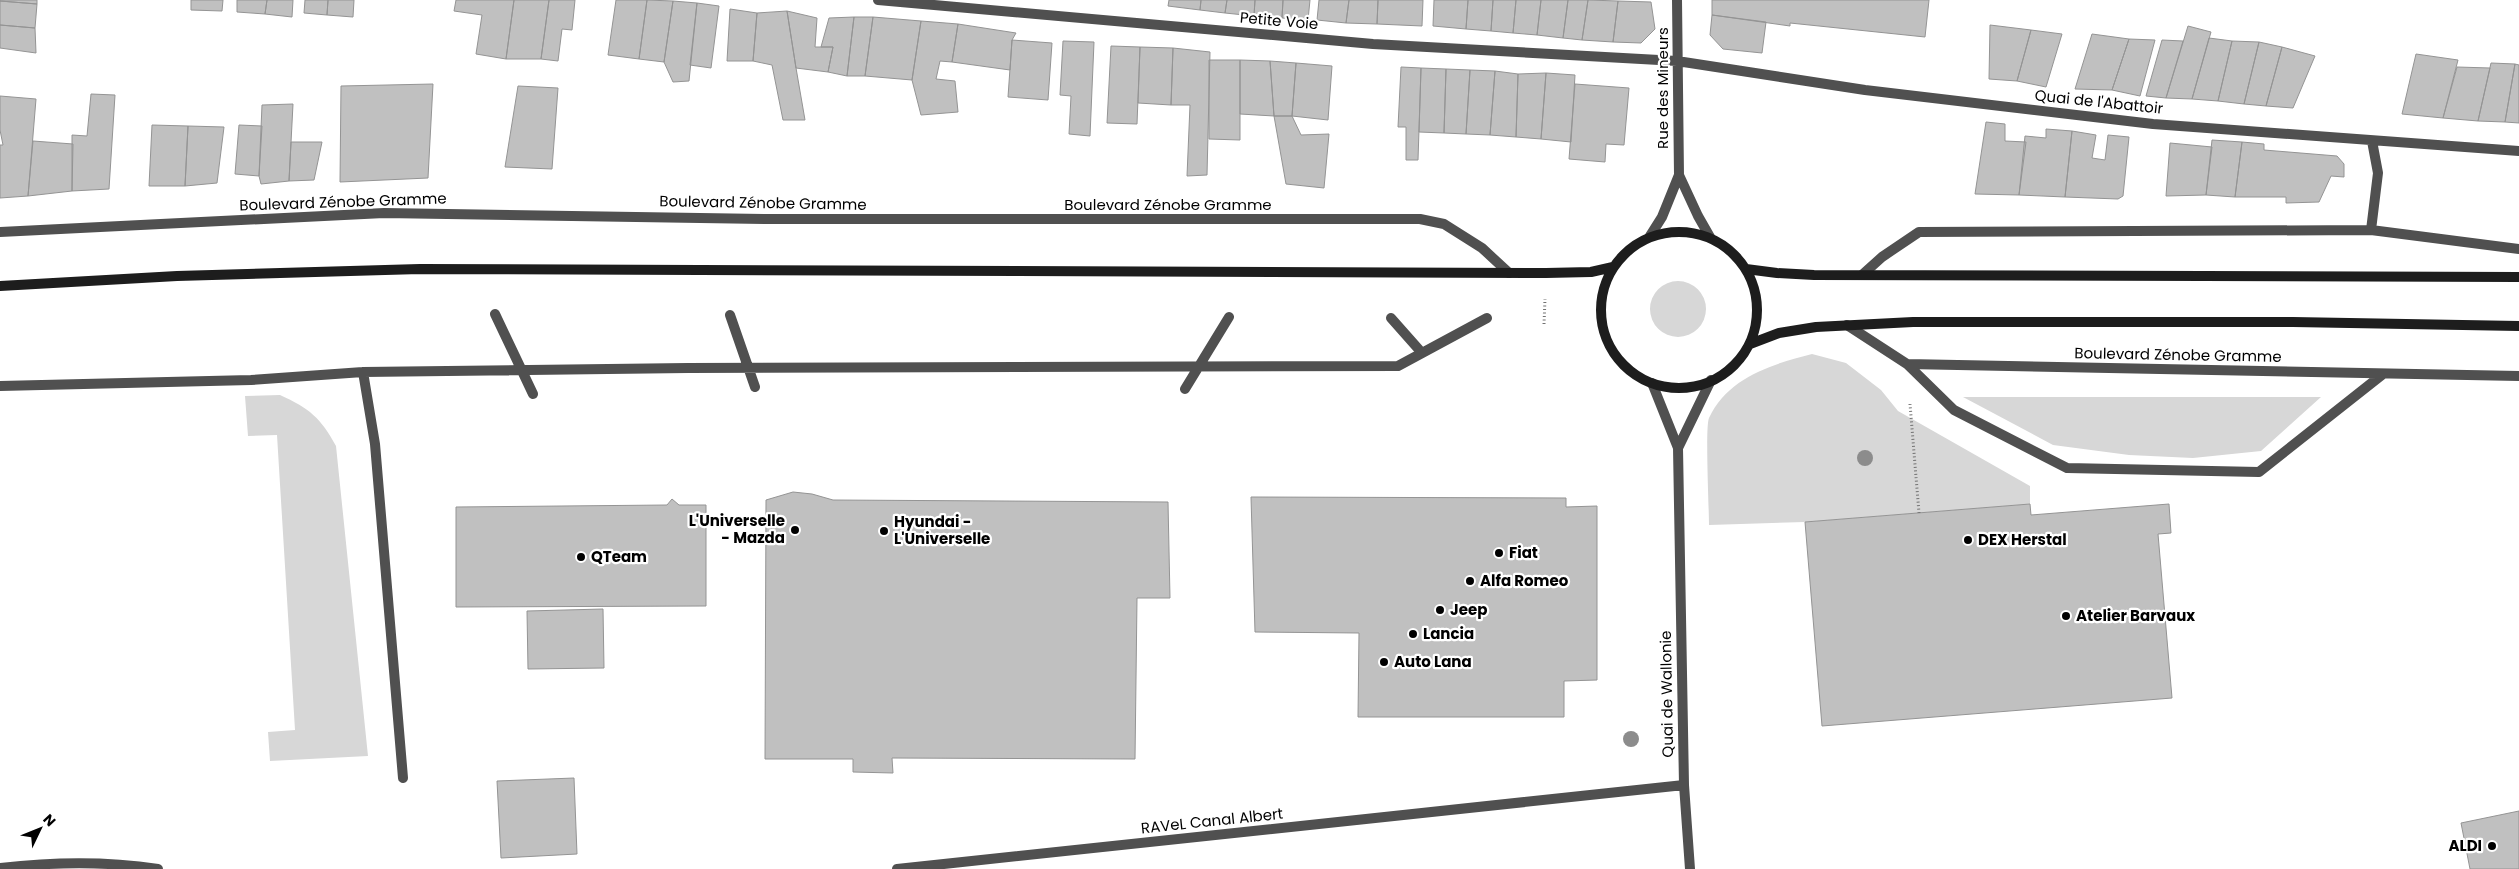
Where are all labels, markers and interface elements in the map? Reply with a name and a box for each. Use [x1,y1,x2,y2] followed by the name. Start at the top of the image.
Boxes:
[1239,7,1319,34] street label: Petite Voie
[1652,27,1673,149] street label: Rue des Mineurs
[2034,84,2165,119] street label: Quai de l'Abattoir
[239,187,447,216] street label: Boulevard Zénobe Gramme
[659,190,867,215] street label: Boulevard Zénobe Gramme
[1064,194,1272,215] street label: Boulevard Zénobe Gramme
[2074,342,2282,367] street label: Boulevard Zénobe Gramme
[689,510,785,548] place label: L'Universelle - Mazda
[894,511,990,549] place label: Hyundai - L'Universelle
[789,524,801,536] marker: L'Universelle - Mazda
[878,525,890,537] marker: Hyundai - L'Universelle
[1978,529,2067,550] place label: DEX Herstal
[1962,534,1974,546] marker: DEX Herstal
[1509,542,1538,563] place label: Fiat
[591,546,647,567] place label: QTeam
[1493,547,1505,559] marker: Fiat
[575,551,587,563] marker: QTeam
[1480,570,1569,591] place label: Alfa Romeo
[1464,575,1476,587] marker: Alfa Romeo
[1450,599,1487,620] place label: Jeep
[1434,604,1446,616] marker: Jeep
[2076,605,2195,626] place label: Atelier Barvaux
[2060,610,2072,622] marker: Atelier Barvaux
[1423,623,1474,644] place label: Lancia
[1407,628,1419,640] marker: Lancia
[1655,630,1678,758] street label: Quai de Wallonie
[1394,651,1472,672] place label: Auto Lana
[1378,656,1390,668] marker: Auto Lana
[1140,803,1284,838] street label: RAVeL Canal Albert
[15,804,65,854] north arrow
[39,809,60,831] text: N
[2448,835,2482,856] place label: ALDI
[2486,840,2498,852] marker: ALDI

